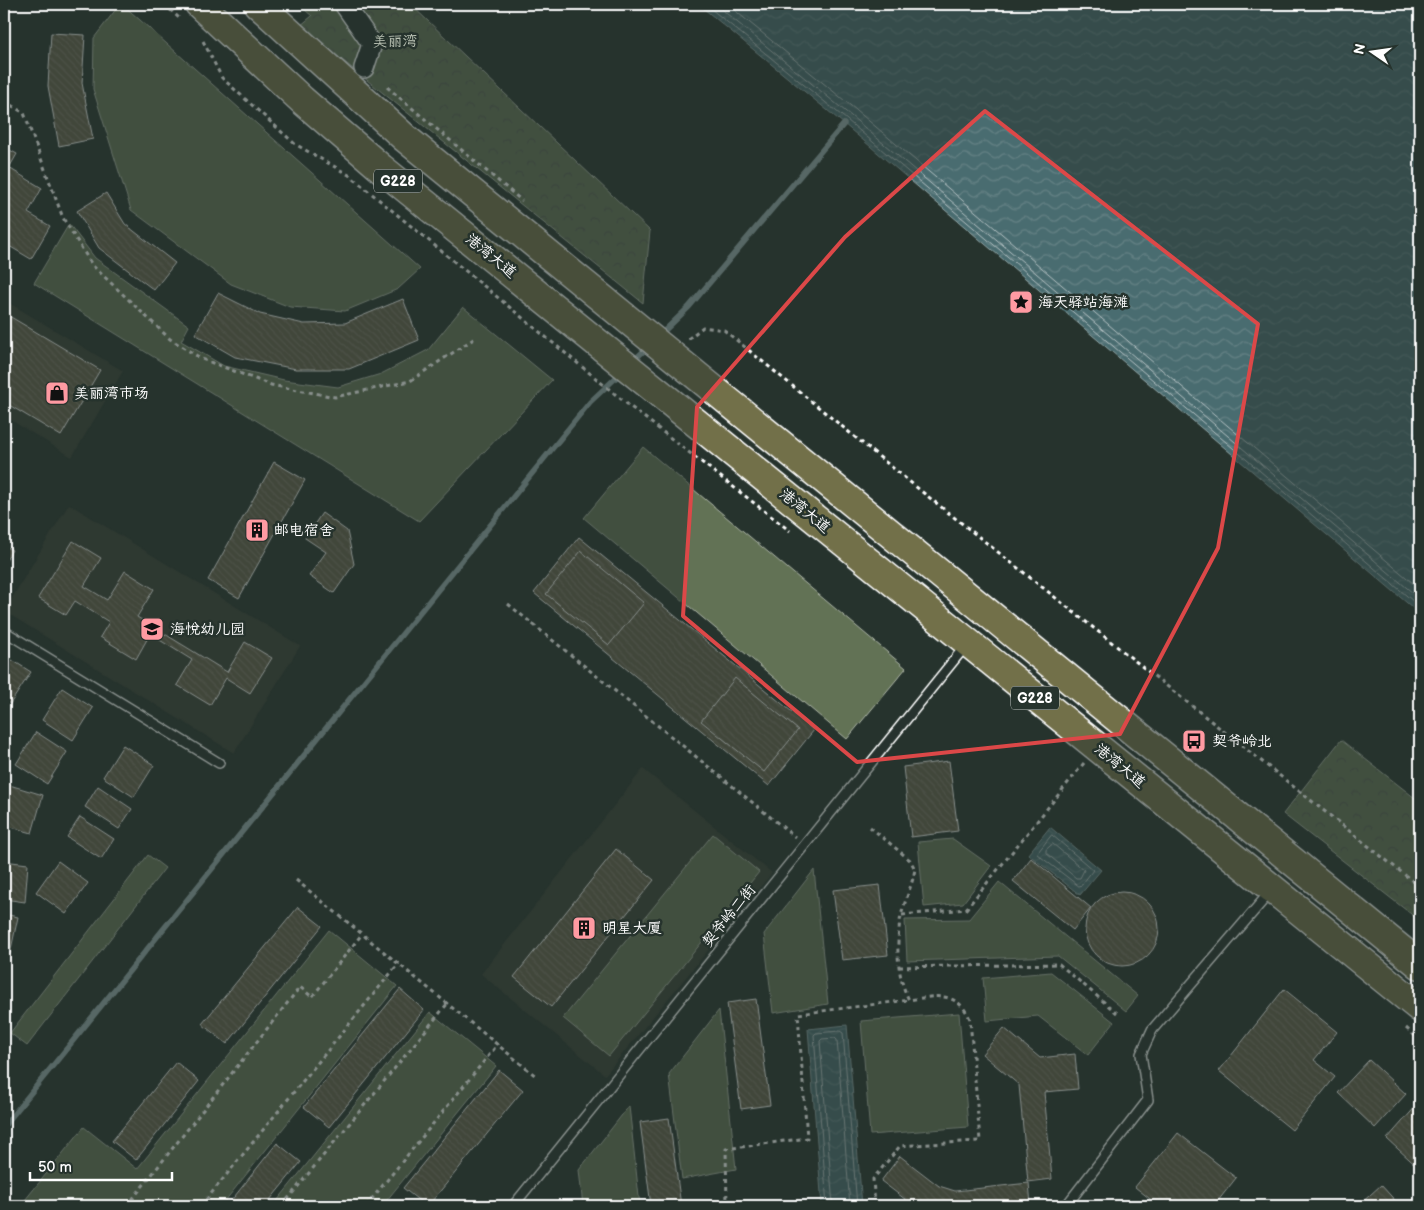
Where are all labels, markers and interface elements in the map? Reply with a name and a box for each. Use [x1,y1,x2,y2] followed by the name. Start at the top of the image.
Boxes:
[1346,28,1396,78] north arrow
[372,32,418,51] park label: 美丽湾
[1350,42,1369,56] text: N
[374,170,422,192] road number: G228
[462,230,520,282] street label: 港湾大道
[1008,289,1034,315] place icon: 海天驿站海滩
[1038,293,1128,312] place label: 海天驿站海滩
[44,380,70,406] shop icon: 美丽湾市场
[74,384,149,403] place label: 美丽湾市场
[776,485,834,537] street label: 港湾大道
[244,517,270,543] building icon: 邮电宿舍
[274,521,334,540] place label: 邮电宿舍
[139,616,165,642] school or university icon: 海悦幼儿园
[170,620,245,639] place label: 海悦幼儿园
[1011,686,1059,710] road number: G228
[1181,728,1207,754] bus stop icon: 契爷岭北
[1212,732,1272,751] place label: 契爷岭北
[1091,740,1149,792] street label: 港湾大道
[698,881,760,951] street label: 契爷岭二街
[571,915,597,941] building icon: 明星大厦
[602,919,662,938] place label: 明星大厦
[30,1150,172,1182] scale bar
[38,1158,72,1177] text: 50 m

